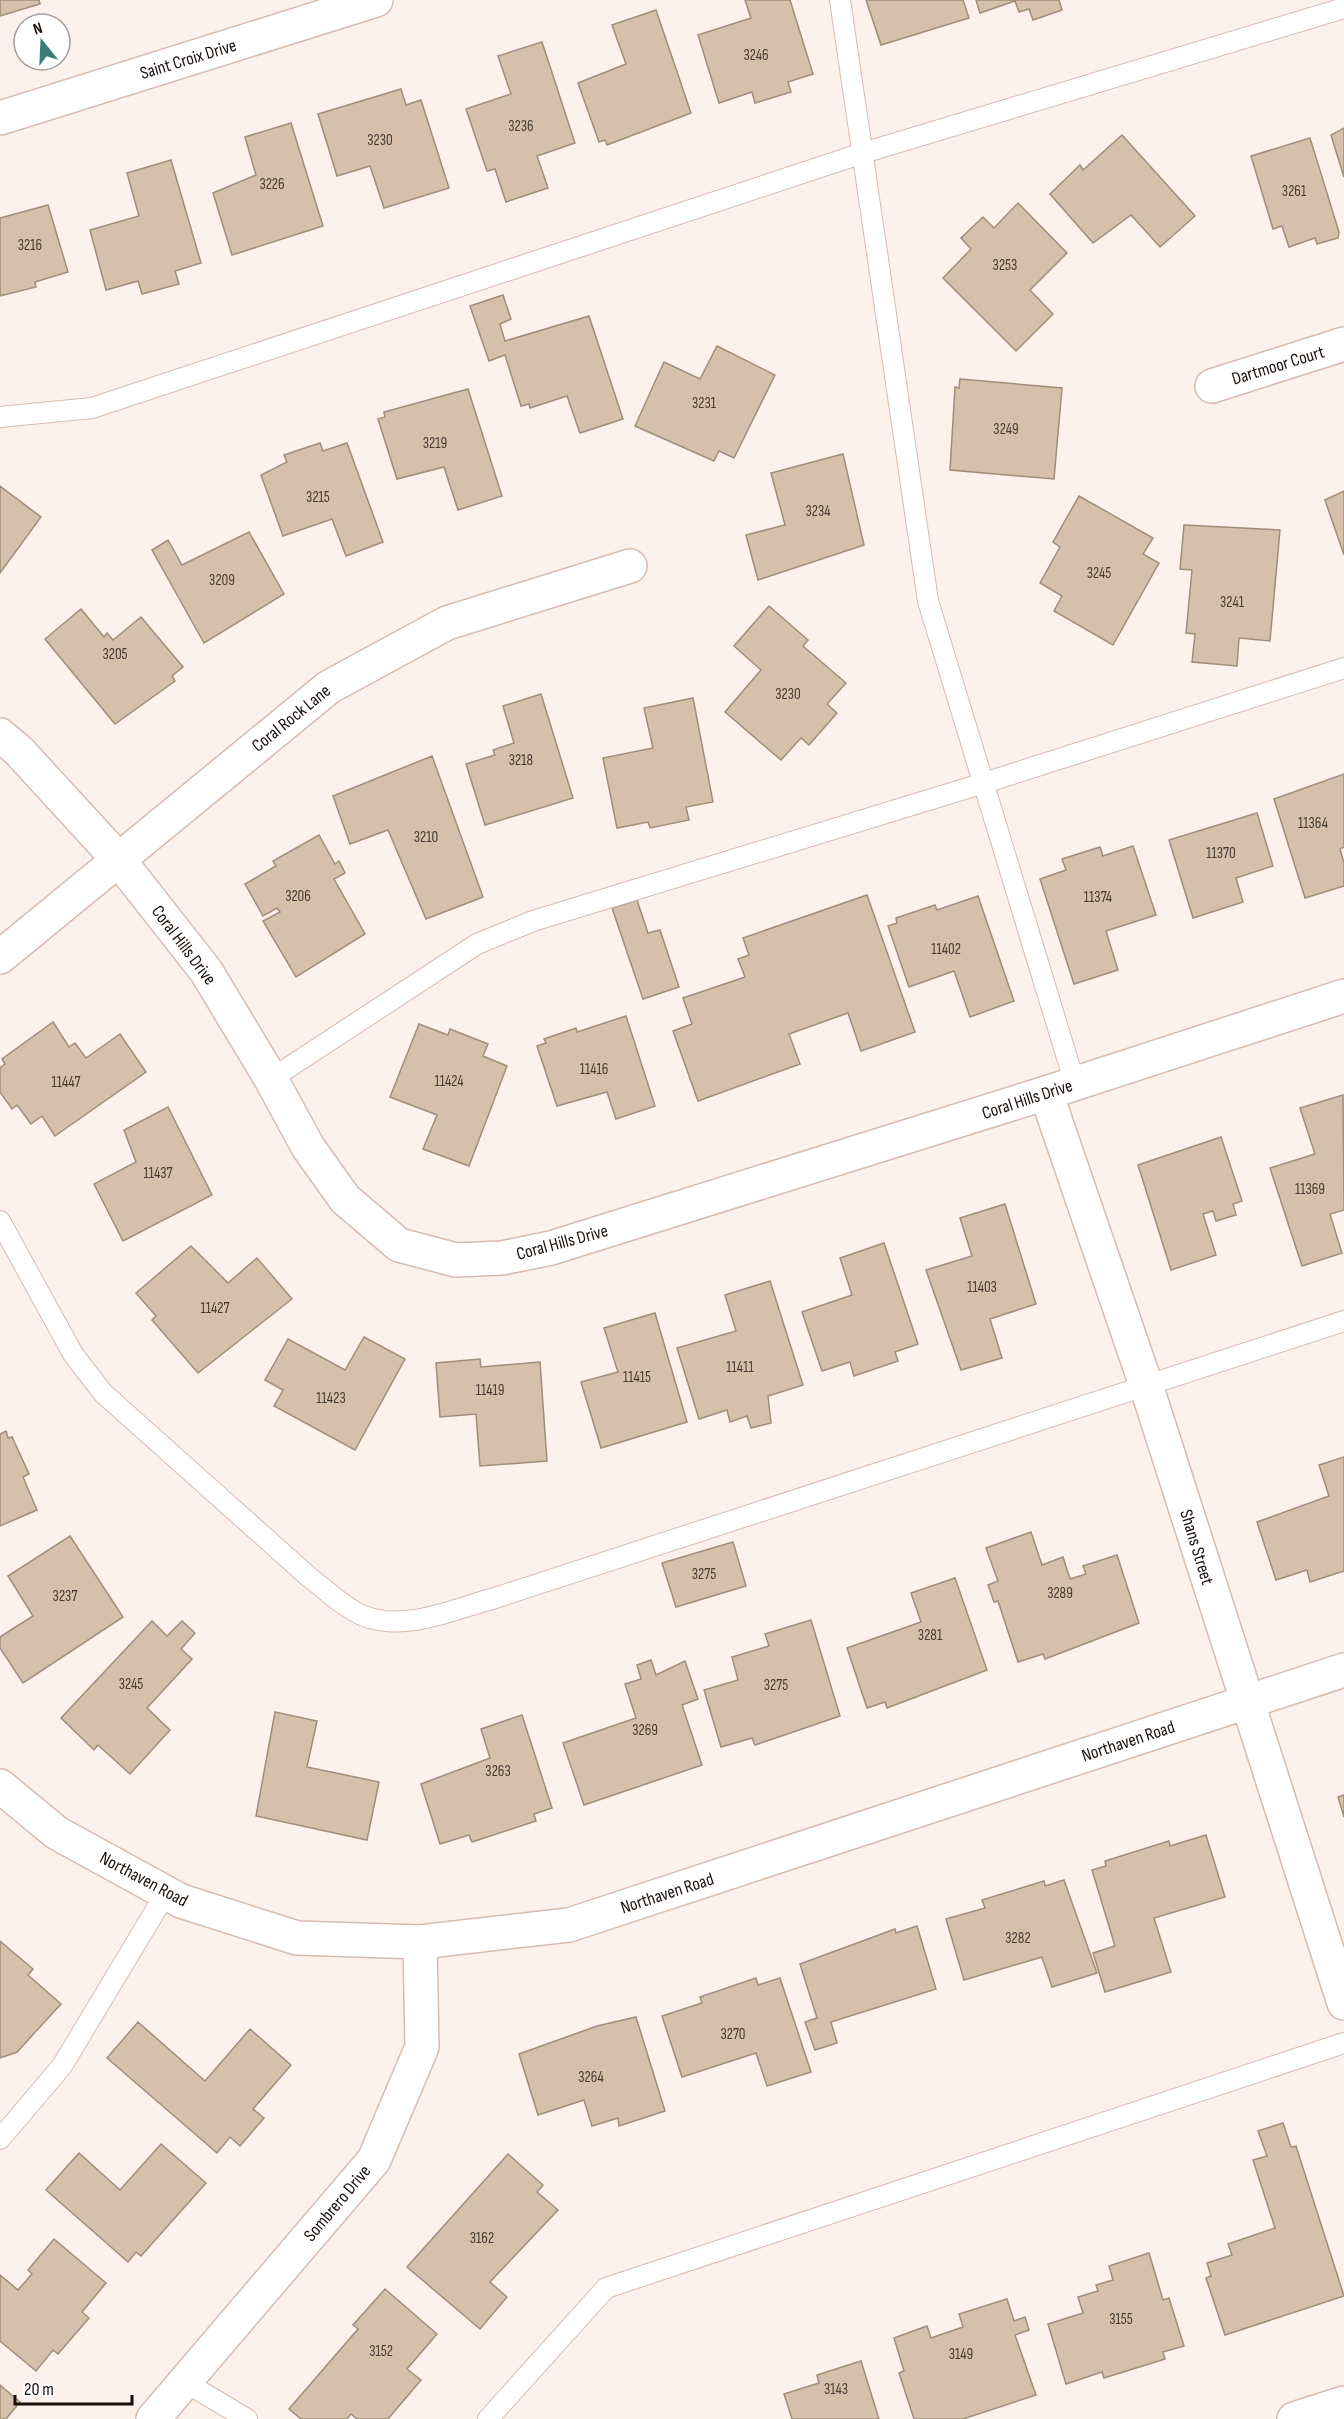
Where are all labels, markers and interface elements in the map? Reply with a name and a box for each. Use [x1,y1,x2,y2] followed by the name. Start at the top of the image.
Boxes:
[12,12,72,72] north arrow
[31,19,45,40] text: N
[137,35,239,84] street label: Saint Croix Drive
[743,46,769,65] house number: 3246
[508,117,534,136] house number: 3236
[367,131,393,150] house number: 3230
[259,175,285,194] house number: 3226
[1282,182,1307,201] house number: 3261
[18,236,42,255] house number: 3216
[993,256,1017,275] house number: 3253
[1229,341,1327,389] street label: Dartmoor Court
[692,394,717,413] house number: 3231
[993,420,1019,439] house number: 3249
[423,434,447,453] house number: 3219
[306,488,330,507] house number: 3215
[805,502,831,521] house number: 3234
[1087,564,1111,583] house number: 3245
[209,571,235,590] house number: 3209
[1220,593,1245,612] house number: 3241
[102,645,128,664] house number: 3205
[248,680,335,756] street label: Coral Rock Lane
[775,685,801,704] house number: 3230
[509,751,533,770] house number: 3218
[1298,814,1328,833] house number: 11364
[414,828,438,847] house number: 3210
[1206,844,1236,863] house number: 11370
[285,887,311,906] house number: 3206
[1084,888,1112,907] house number: 11374
[147,901,220,989] street label: Coral Hills Drive
[931,940,961,959] house number: 11402
[580,1060,608,1079] house number: 11416
[434,1072,464,1091] house number: 11424
[52,1073,81,1092] house number: 11447
[979,1075,1075,1124] street label: Coral Hills Drive
[143,1164,173,1183] house number: 11437
[1295,1180,1325,1199] house number: 11369
[514,1220,610,1265] street label: Coral Hills Drive
[967,1278,997,1297] house number: 11403
[200,1299,230,1318] house number: 11427
[726,1358,754,1377] house number: 11411
[623,1368,651,1387] house number: 11415
[476,1381,504,1400] house number: 11419
[316,1389,346,1408] house number: 11423
[1175,1507,1218,1588] street label: Shans Street
[692,1565,716,1584] house number: 3275
[1047,1584,1073,1603] house number: 3289
[53,1587,77,1606] house number: 3237
[918,1626,943,1645] house number: 3281
[119,1675,143,1694] house number: 3245
[764,1676,788,1695] house number: 3275
[1079,1717,1177,1766] street label: Northaven Road
[632,1721,658,1740] house number: 3269
[485,1762,511,1781] house number: 3263
[96,1847,191,1911] street label: Northaven Road
[618,1869,716,1918] street label: Northaven Road
[1005,1929,1031,1948] house number: 3282
[720,2025,746,2044] house number: 3270
[578,2068,604,2087] house number: 3264
[299,2161,375,2246] street label: Sombrero Drive
[470,2229,494,2248] house number: 3162
[1109,2310,1133,2329] house number: 3155
[369,2342,393,2361] house number: 3152
[949,2345,973,2364] house number: 3149
[15,2368,132,2406] scale bar
[24,2379,54,2400] text: 20 m
[824,2380,848,2399] house number: 3143

